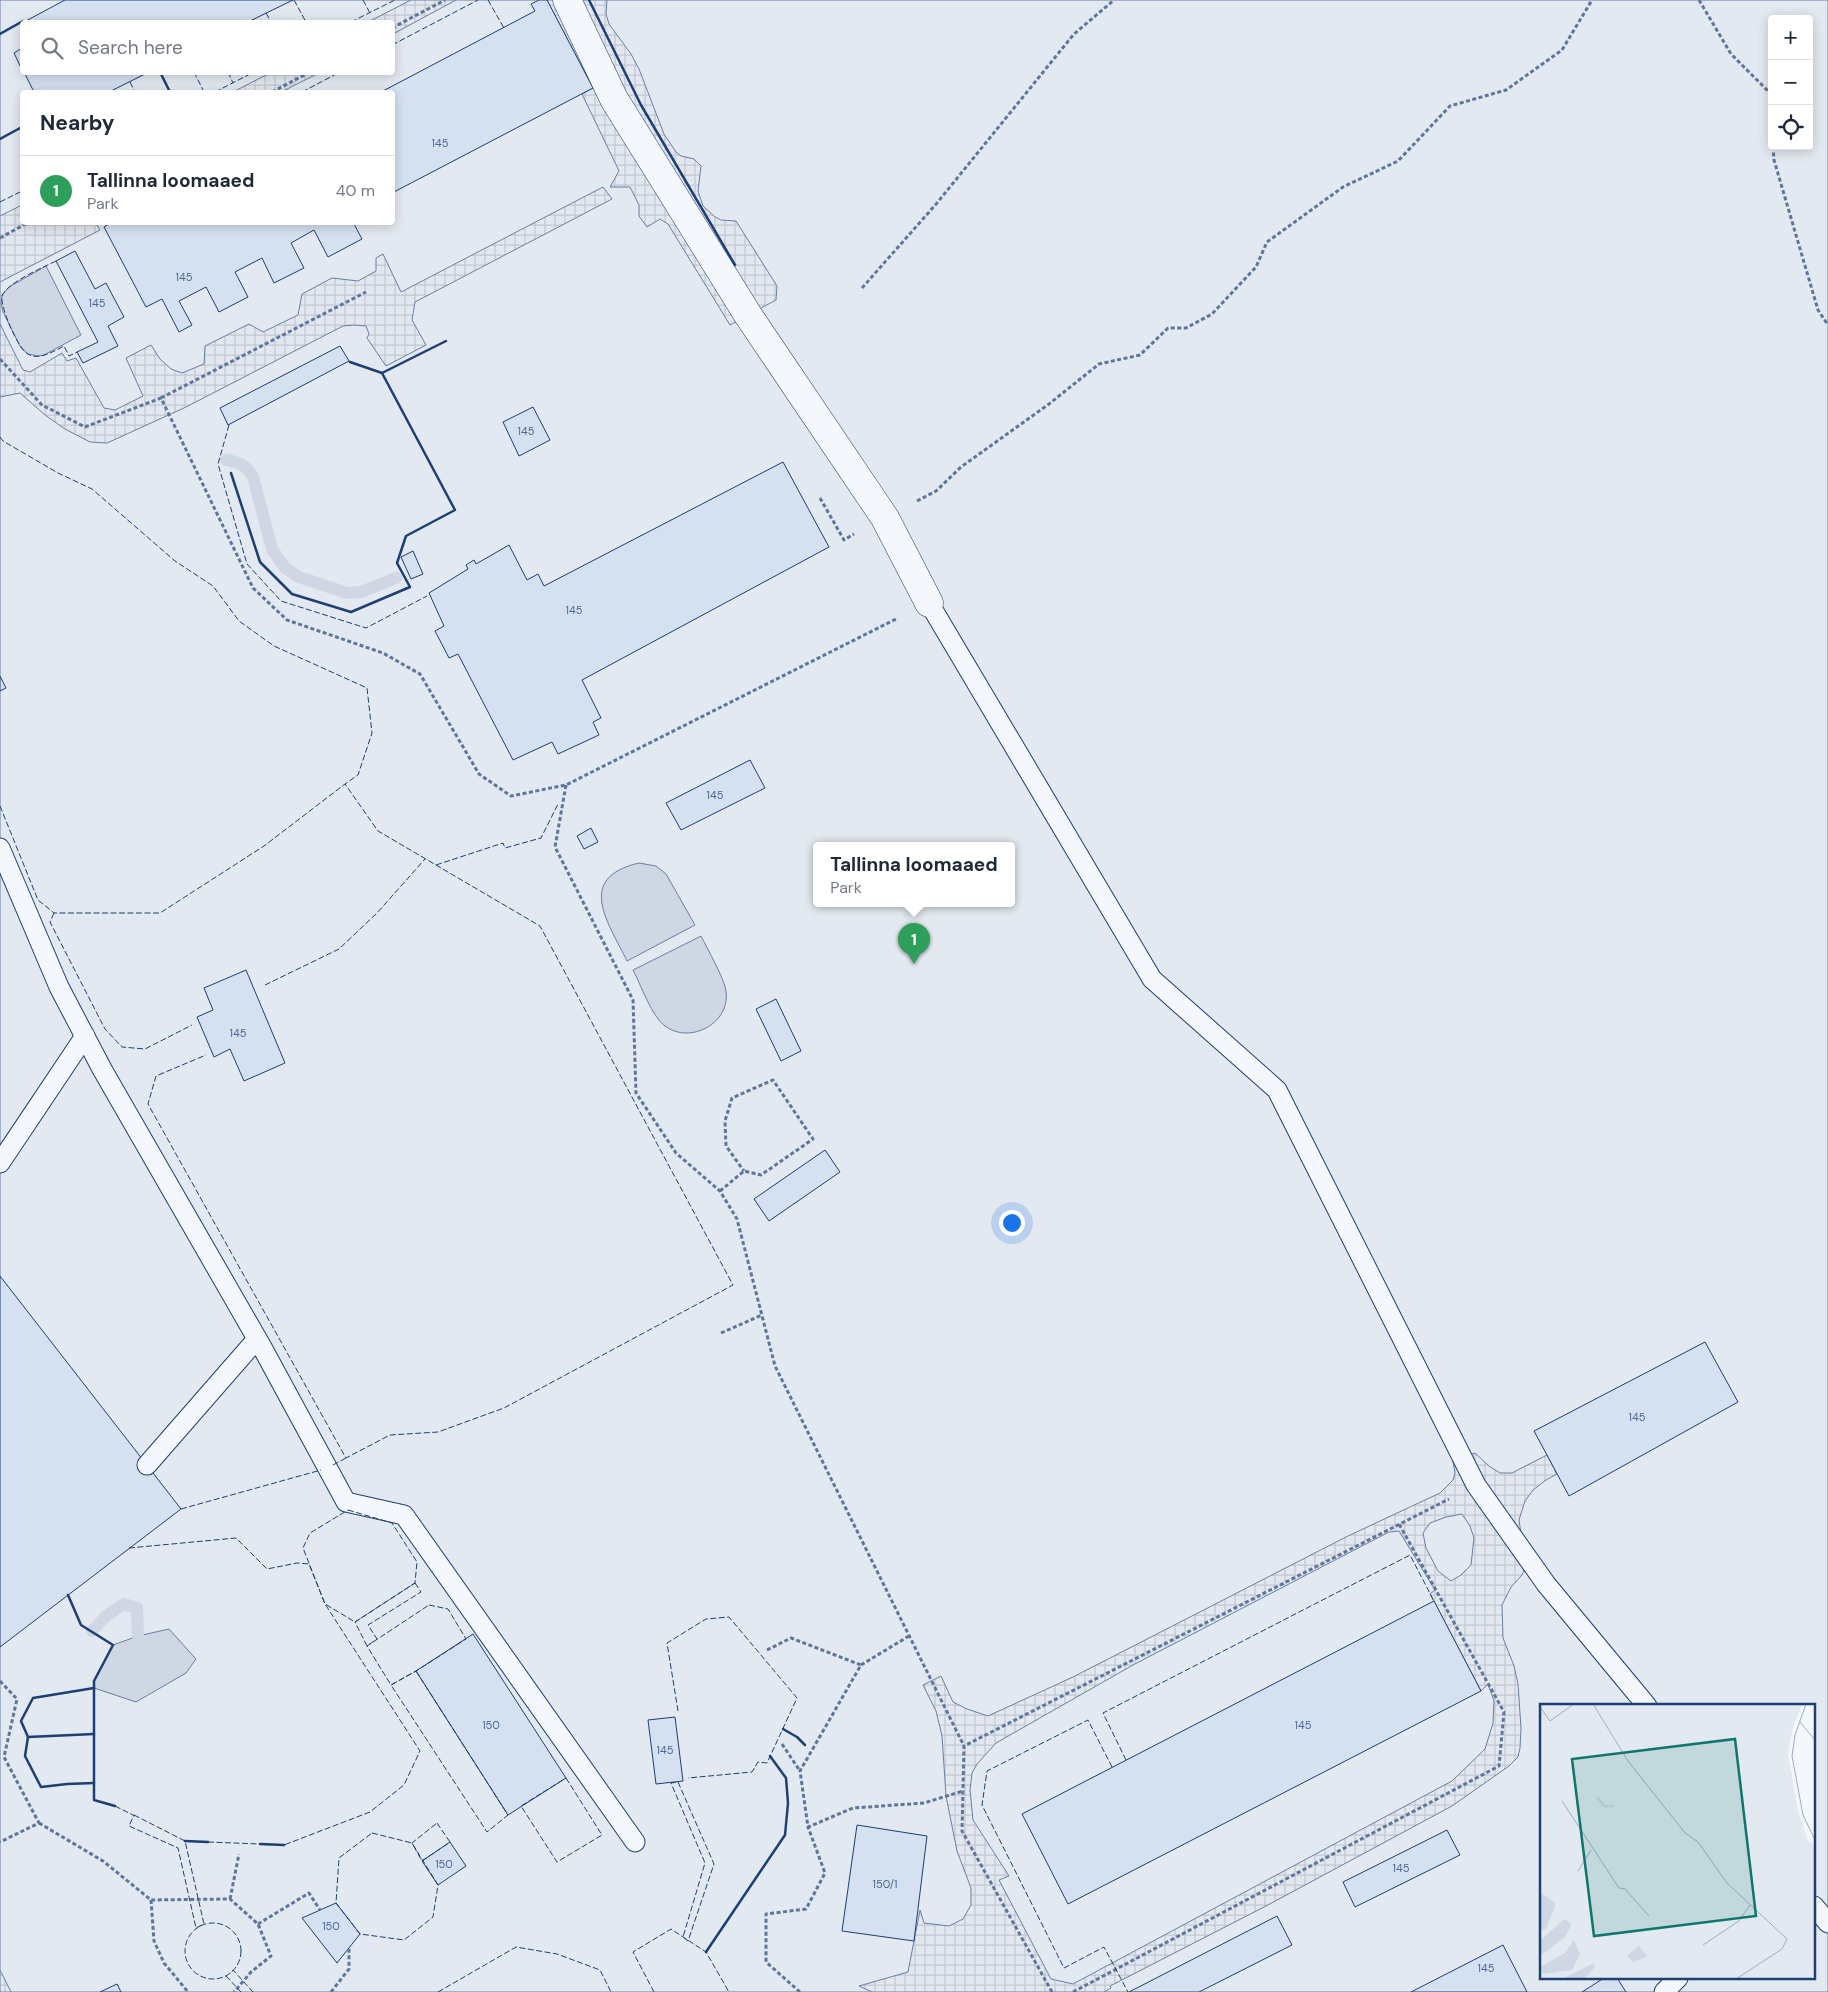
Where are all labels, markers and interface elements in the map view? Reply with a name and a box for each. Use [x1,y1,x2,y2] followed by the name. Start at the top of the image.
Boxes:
[1768,15,1813,150] map controls
[1768,15,1813,60] button: +
[20,20,395,75] search box
[38,34,66,62] icon: search
[78,35,183,60] text: Search here
[1768,60,1813,105] button: −
[1768,105,1813,150] button: locate
[40,109,114,137] text: Nearby
[432,136,449,150] house number: 145
[87,168,255,193] text: Tallinna loomaaed
[53,180,59,201] text: 1
[336,180,375,201] text: 40 m
[87,193,119,214] text: Park
[176,270,193,284] house number: 145
[89,296,106,310] house number: 145
[518,424,535,438] house number: 145
[566,603,583,617] house number: 145
[707,788,724,802] house number: 145
[813,842,1015,907] popup
[830,852,998,877] text: Tallinna loomaaed
[830,877,862,898] text: Park
[898,923,930,964] pin: 1
[230,1026,247,1040] house number: 145
[999,1210,1025,1236] your location
[1629,1410,1646,1424] house number: 145
[1540,1704,1816,1980] inset map
[482,1718,500,1732] house number: 150
[1295,1718,1312,1732] house number: 145
[657,1743,674,1757] house number: 145
[435,1857,453,1871] house number: 150
[1393,1861,1410,1875] house number: 145
[873,1877,897,1891] house number: 150/1
[322,1919,340,1933] house number: 150
[1478,1961,1495,1975] house number: 145

